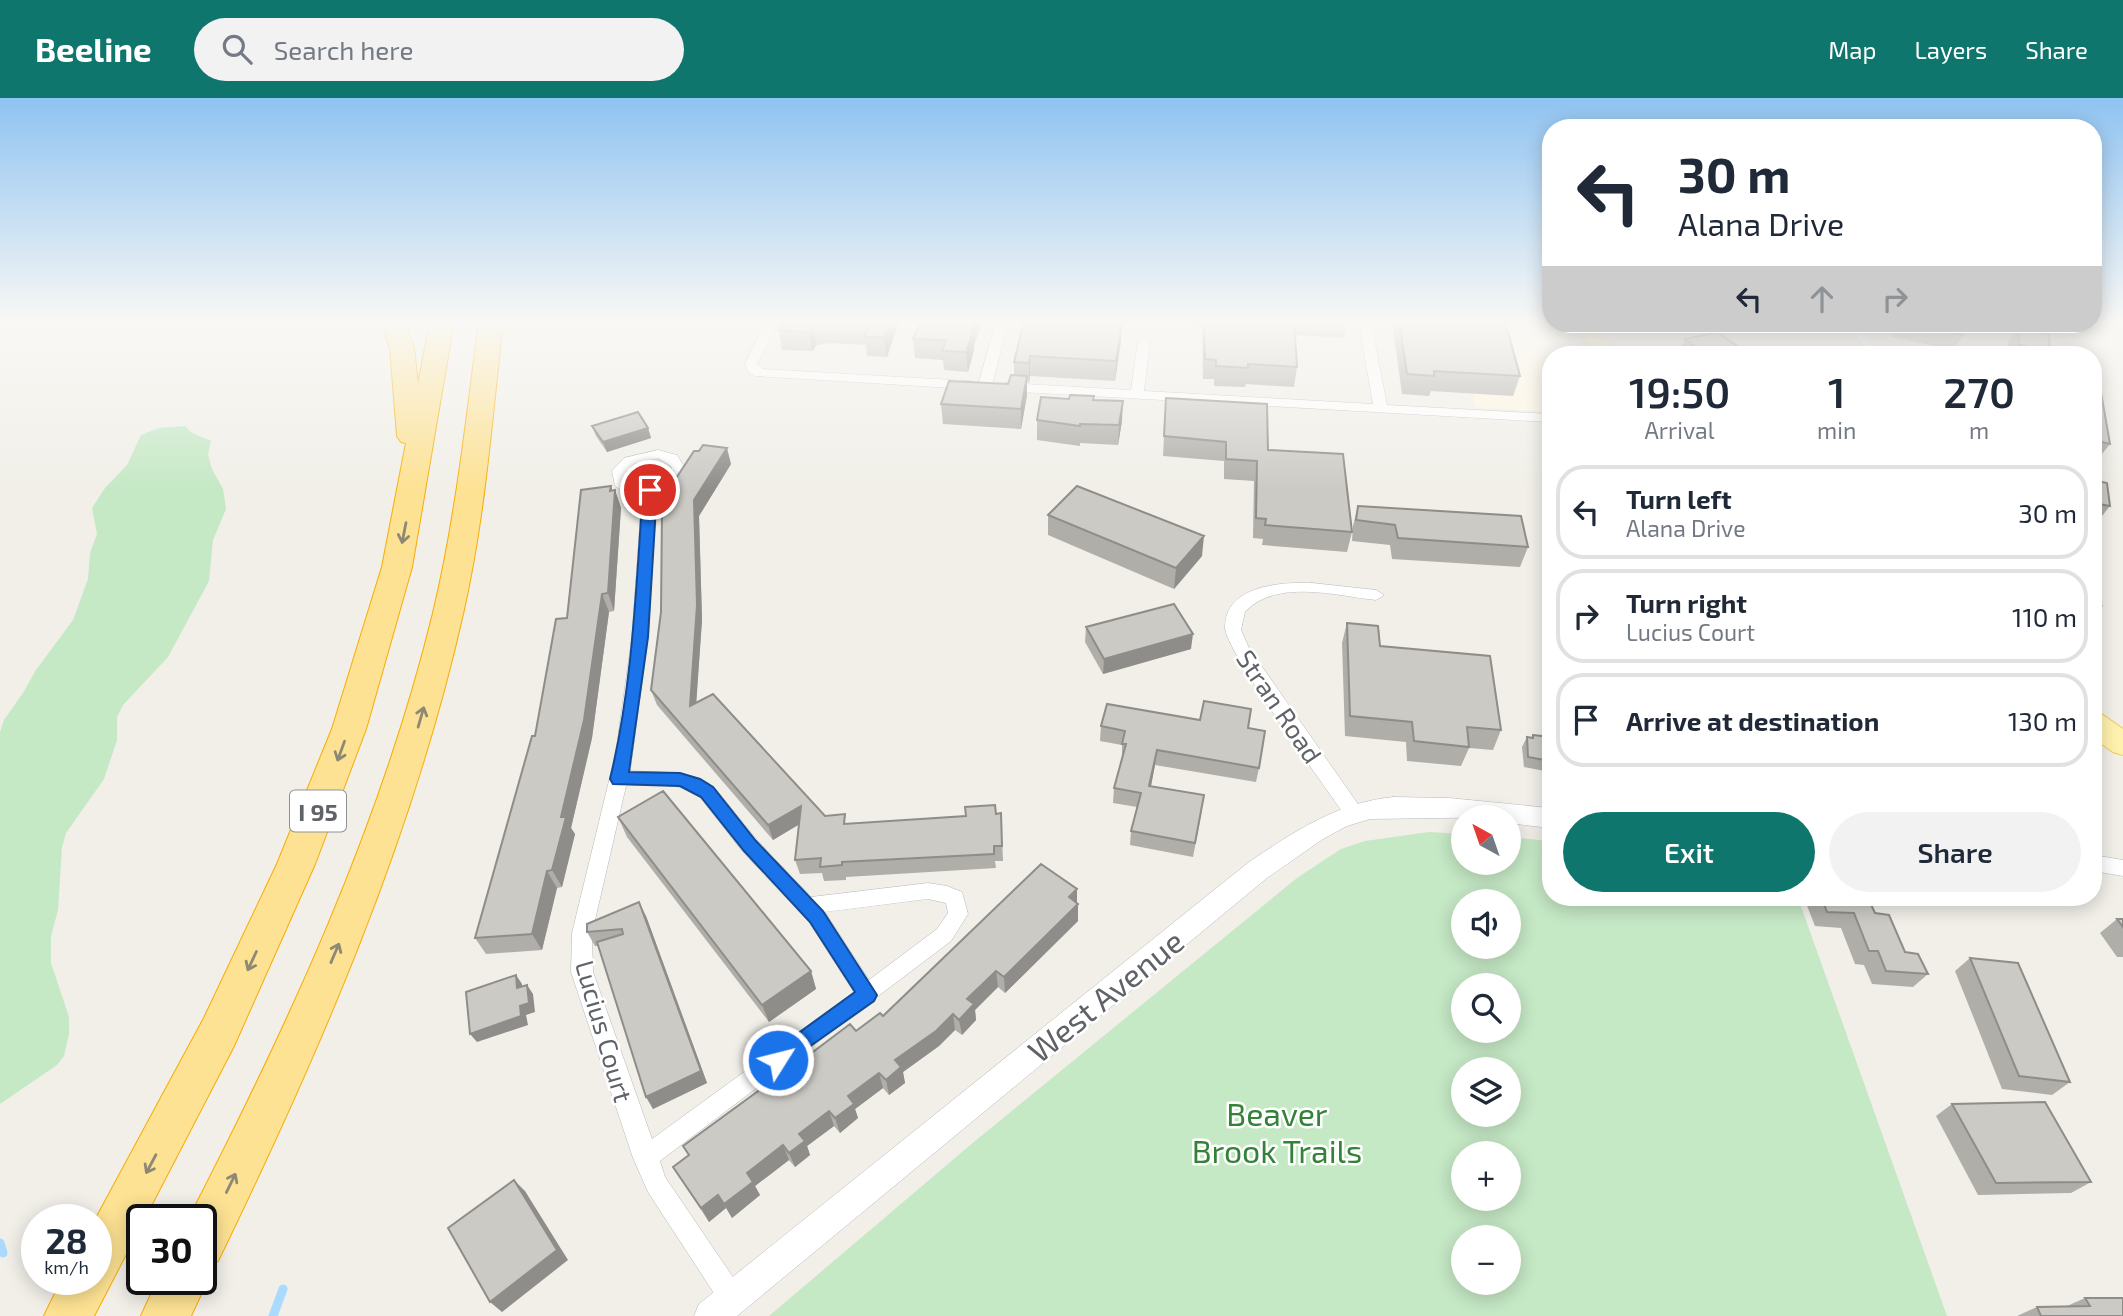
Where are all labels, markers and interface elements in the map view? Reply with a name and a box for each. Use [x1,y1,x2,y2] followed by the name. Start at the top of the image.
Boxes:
[194,18,684,81] search box
[35,29,152,69] text: Beeline
[218,30,256,68] icon: search
[274,34,413,65] text: Search here
[1828,35,1876,64] text: Map
[1914,35,1987,64] text: Layers
[2025,35,2088,64] text: Share
[1678,144,1790,203] text: 30 m
[1563,147,1654,238] icon: left
[1678,204,1844,242] text: Alana Drive
[1730,280,1768,318] icon: left
[1803,280,1841,318] icon: ahead
[1876,280,1914,318] icon: right
[1629,366,1730,416] text: 19:50
[1828,366,1845,416] text: 1
[1943,366,2015,416] text: 270
[1645,416,1715,444] text: Arrival
[1817,416,1856,444] text: min
[1969,416,1989,444] text: m
[620,460,680,520] pin
[631,471,669,509] icon: arrive
[1626,483,1732,514] text: Turn left
[1567,493,1605,531] icon: left
[2018,497,2077,528] text: 30 m
[1626,514,1746,542] text: Alana Drive
[397,521,410,544] one-way arrow
[1626,587,1747,618] text: Turn right
[1567,597,1605,635] icon: right
[2012,601,2077,632] text: 110 m
[1626,618,1755,646] text: Lucius Court
[1231,644,1329,768] street label: Stran Road
[1567,701,1605,739] icon: arrive
[1626,705,1879,736] text: Arrive at destination
[2008,705,2077,736] text: 130 m
[415,706,428,728] one-way arrow
[334,740,346,762] one-way arrow
[290,790,346,832] road number: I 95
[1451,805,1521,875] north arrow
[1451,805,1521,1295] map controls
[1563,812,1815,892] button: Exit
[1829,812,2081,892] button: Share
[1451,889,1521,959] button: sound
[1020,921,1190,1069] street label: West Avenue
[329,943,342,965] one-way arrow
[245,950,258,971] one-way arrow
[570,957,640,1105] street label: Lucius Court
[1451,973,1521,1043] button: search
[741,1023,815,1097] position arrow
[1451,1057,1521,1127] button: layers
[1192,1094,1362,1169] park label: Beaver Brook Trails
[1451,1141,1521,1211] button: +
[144,1153,157,1174] one-way arrow
[225,1173,238,1194] one-way arrow
[126,1204,217,1295] speed limit sign: 30
[45,1219,88,1261] text: 28
[1451,1225,1521,1295] button: −
[44,1256,89,1278] text: km/h

